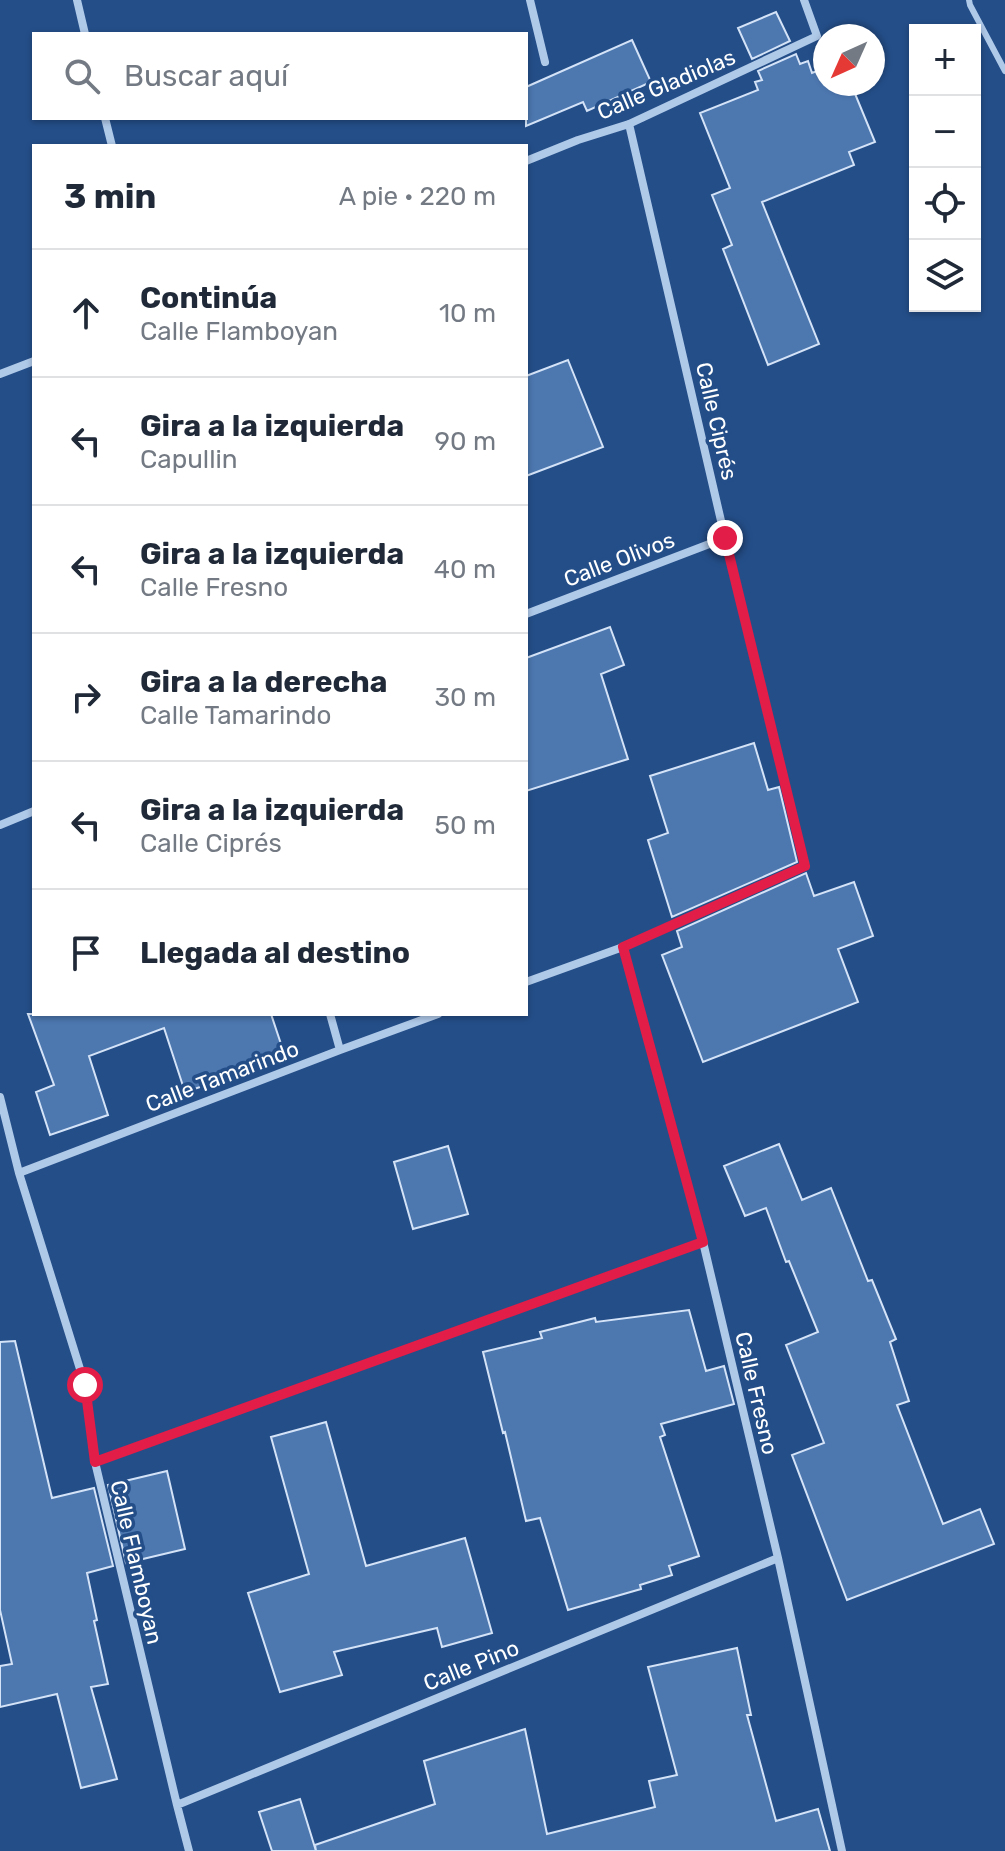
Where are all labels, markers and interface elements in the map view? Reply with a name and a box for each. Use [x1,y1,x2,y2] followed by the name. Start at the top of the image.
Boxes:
[813,24,885,96] north arrow
[909,24,981,312] map controls
[909,24,981,96] button: +
[32,32,528,120] search box
[593,43,739,126] street label: Calle Gladiolas
[60,54,104,98] icon: search
[124,58,288,94] text: Buscar aquí
[909,96,981,168] button: −
[909,168,981,240] button: locate
[64,176,156,217] text: 3 min
[339,181,496,212] text: A pie · 220 m
[909,240,981,312] button: layers
[140,280,277,316] text: Continúa
[64,291,108,335] icon: ahead
[439,298,496,329] text: 10 m
[140,316,338,347] text: Calle Flamboyan
[690,360,743,483] street label: Calle Ciprés
[140,408,404,444] text: Gira a la izquierda
[64,419,108,463] icon: left
[435,426,496,457] text: 90 m
[140,444,238,475] text: Capullin
[707,520,743,556] route end
[560,526,678,593] street label: Calle Olivos
[140,536,404,572] text: Gira a la izquierda
[64,547,108,591] icon: left
[434,554,496,585] text: 40 m
[140,572,288,603] text: Calle Fresno
[140,664,387,700] text: Gira a la derecha
[64,675,108,719] icon: right
[434,682,496,713] text: 30 m
[140,700,331,731] text: Calle Tamarindo
[140,792,404,828] text: Gira a la izquierda
[64,803,108,847] icon: left
[435,810,496,841] text: 50 m
[140,828,282,859] text: Calle Ciprés
[64,931,108,975] icon: arrive
[140,935,410,971] text: Llegada al destino
[142,1035,303,1118] street label: Calle Tamarindo
[729,1329,784,1457] street label: Calle Fresno
[67,1367,103,1403] route start
[105,1477,169,1647] street label: Calle Flamboyan
[419,1634,523,1697] street label: Calle Pino

